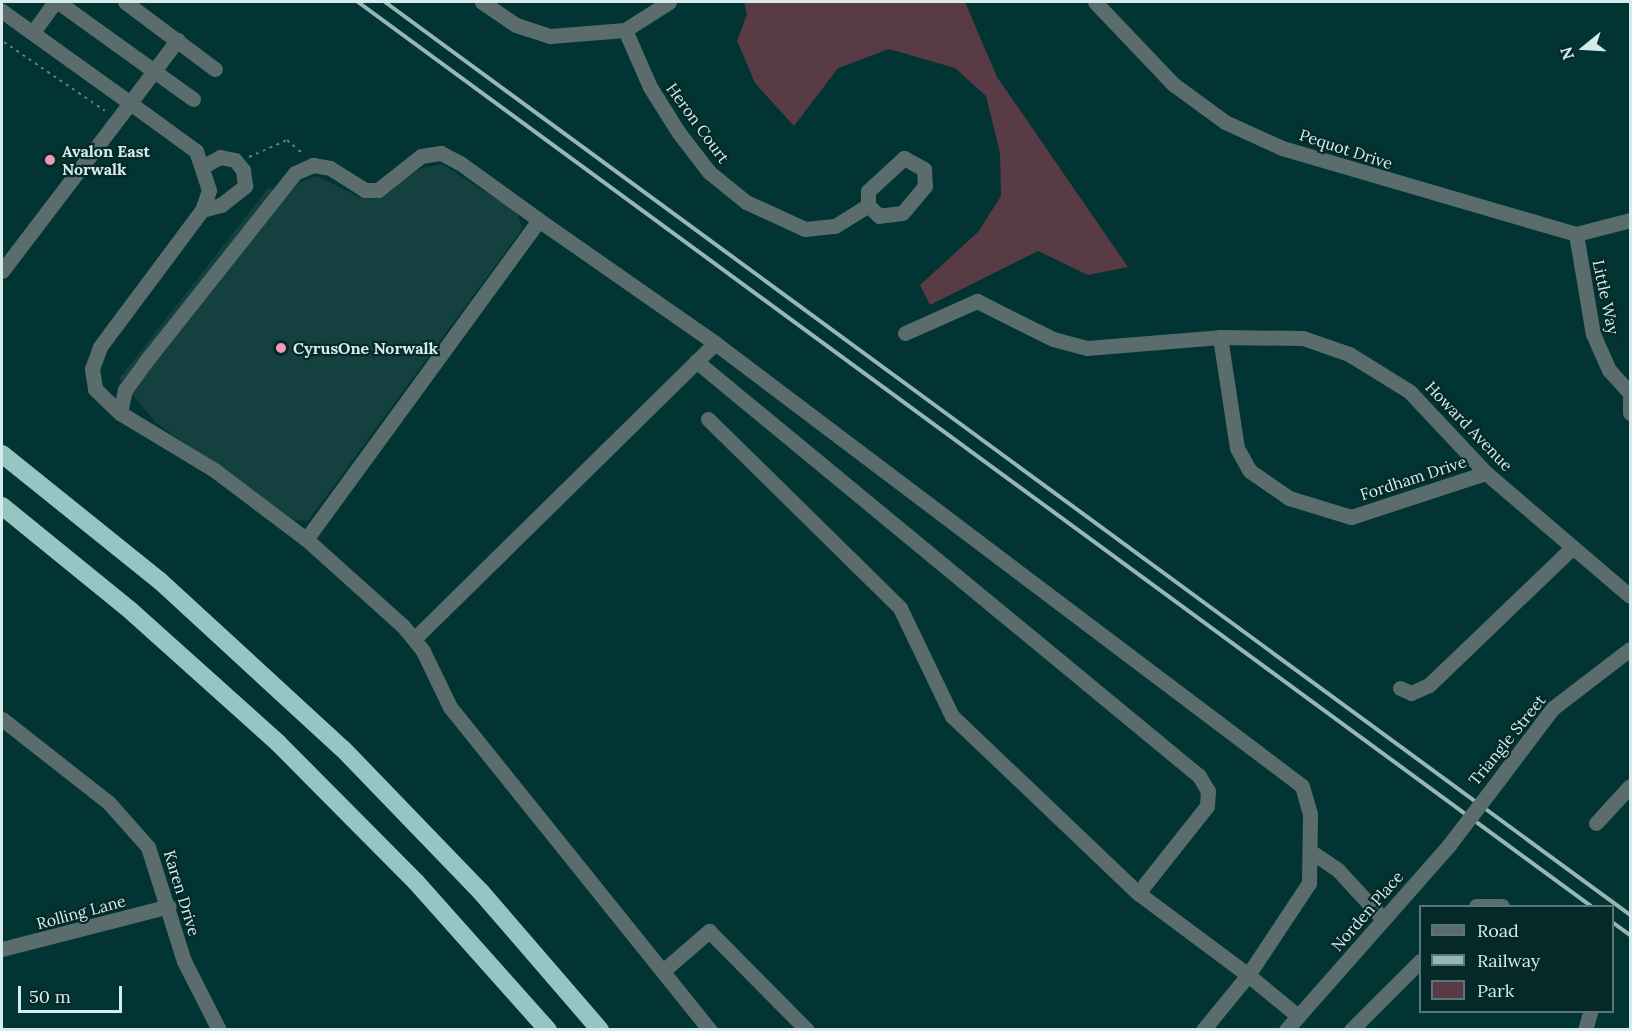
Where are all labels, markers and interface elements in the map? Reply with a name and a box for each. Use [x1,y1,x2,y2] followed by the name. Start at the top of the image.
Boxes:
[1554,18,1614,78] north arrow
[1555,45,1578,63] text: N
[663,79,733,167] street label: Heron Court
[1297,125,1395,173] street label: Pequot Drive
[62,141,150,179] place label: Avalon East Norwalk
[43,153,57,167] marker: Avalon East Norwalk
[1589,258,1623,336] street label: Little Way
[293,338,438,358] place label: CyrusOne Norwalk
[274,341,288,355] marker: CyrusOne Norwalk
[1421,377,1517,475] street label: Howard Avenue
[1357,452,1469,504] street label: Fordham Drive
[1465,691,1549,789] street label: Triangle Street
[160,848,204,938] street label: Karen Drive
[1327,867,1407,955] street label: Norden Place
[34,891,128,933] street label: Rolling Lane
[1419,905,1614,1013] legend
[1477,919,1519,942] text: Road
[1477,949,1540,972] text: Railway
[21,974,124,1012] scale bar
[1477,979,1514,1002] text: Park
[29,985,71,1008] text: 50 m

